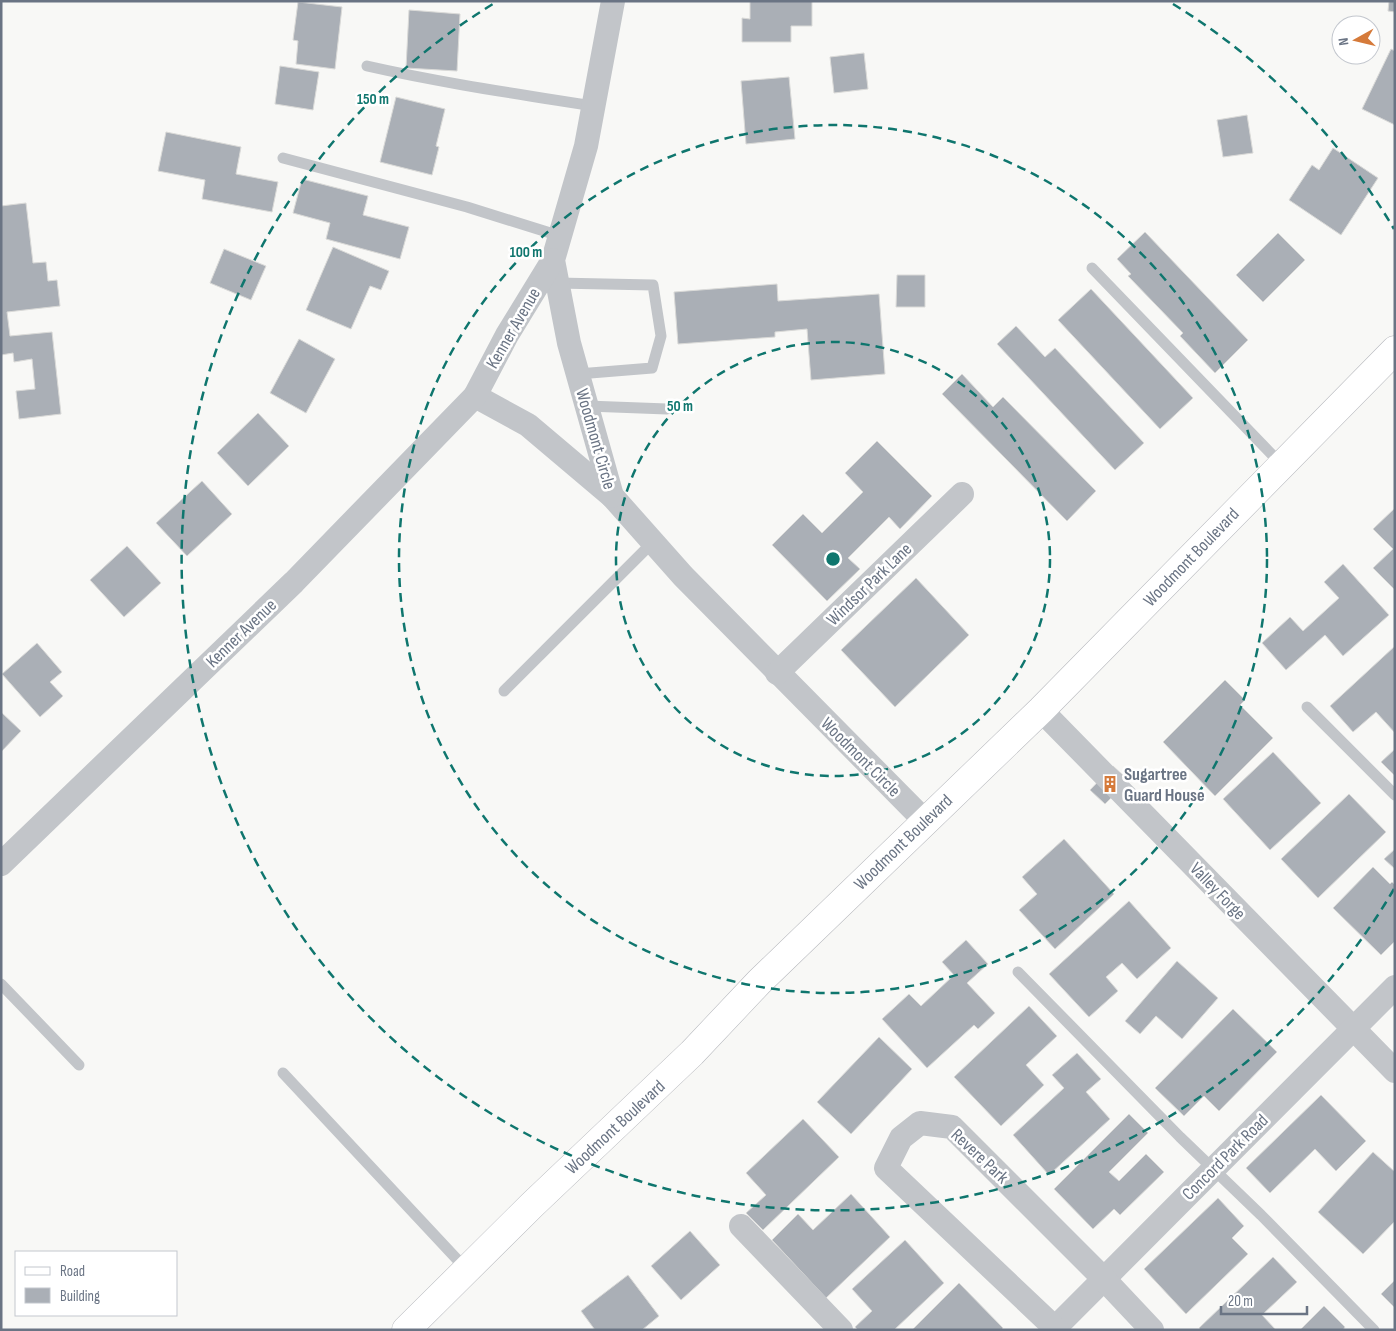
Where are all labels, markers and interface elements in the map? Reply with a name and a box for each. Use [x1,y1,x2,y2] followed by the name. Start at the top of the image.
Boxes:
[1331,15,1381,65] north arrow
[1335,37,1353,47] text: N
[357,90,389,109] text: 150 m
[510,243,542,262] text: 100 m
[482,284,545,372] street label: Kenner Avenue
[571,386,620,492] street label: Woodmont Circle
[667,397,693,416] text: 50 m
[1139,504,1244,611] street label: Woodmont Boulevard
[823,539,916,630] street label: Windsor Park Lane
[824,550,842,568] centre of rings
[202,595,281,672] street label: Kenner Avenue
[817,713,905,801] street label: Woodmont Circle
[1124,764,1205,806] place label: Sugartree Guard House
[1100,774,1120,794] building icon: Sugartree Guard House
[850,790,957,895] street label: Woodmont Boulevard
[1185,858,1250,924] street label: Valley Forge
[561,1076,670,1179] street label: Woodmont Boulevard
[1178,1110,1273,1205] street label: Concord Park Road
[947,1125,1013,1188] street label: Revere Park
[15,1251,178,1316] legend
[60,1262,85,1281] text: Road
[1221,1284,1307,1316] scale bar
[60,1287,100,1306] text: Building
[1228,1292,1253,1311] text: 20 m

